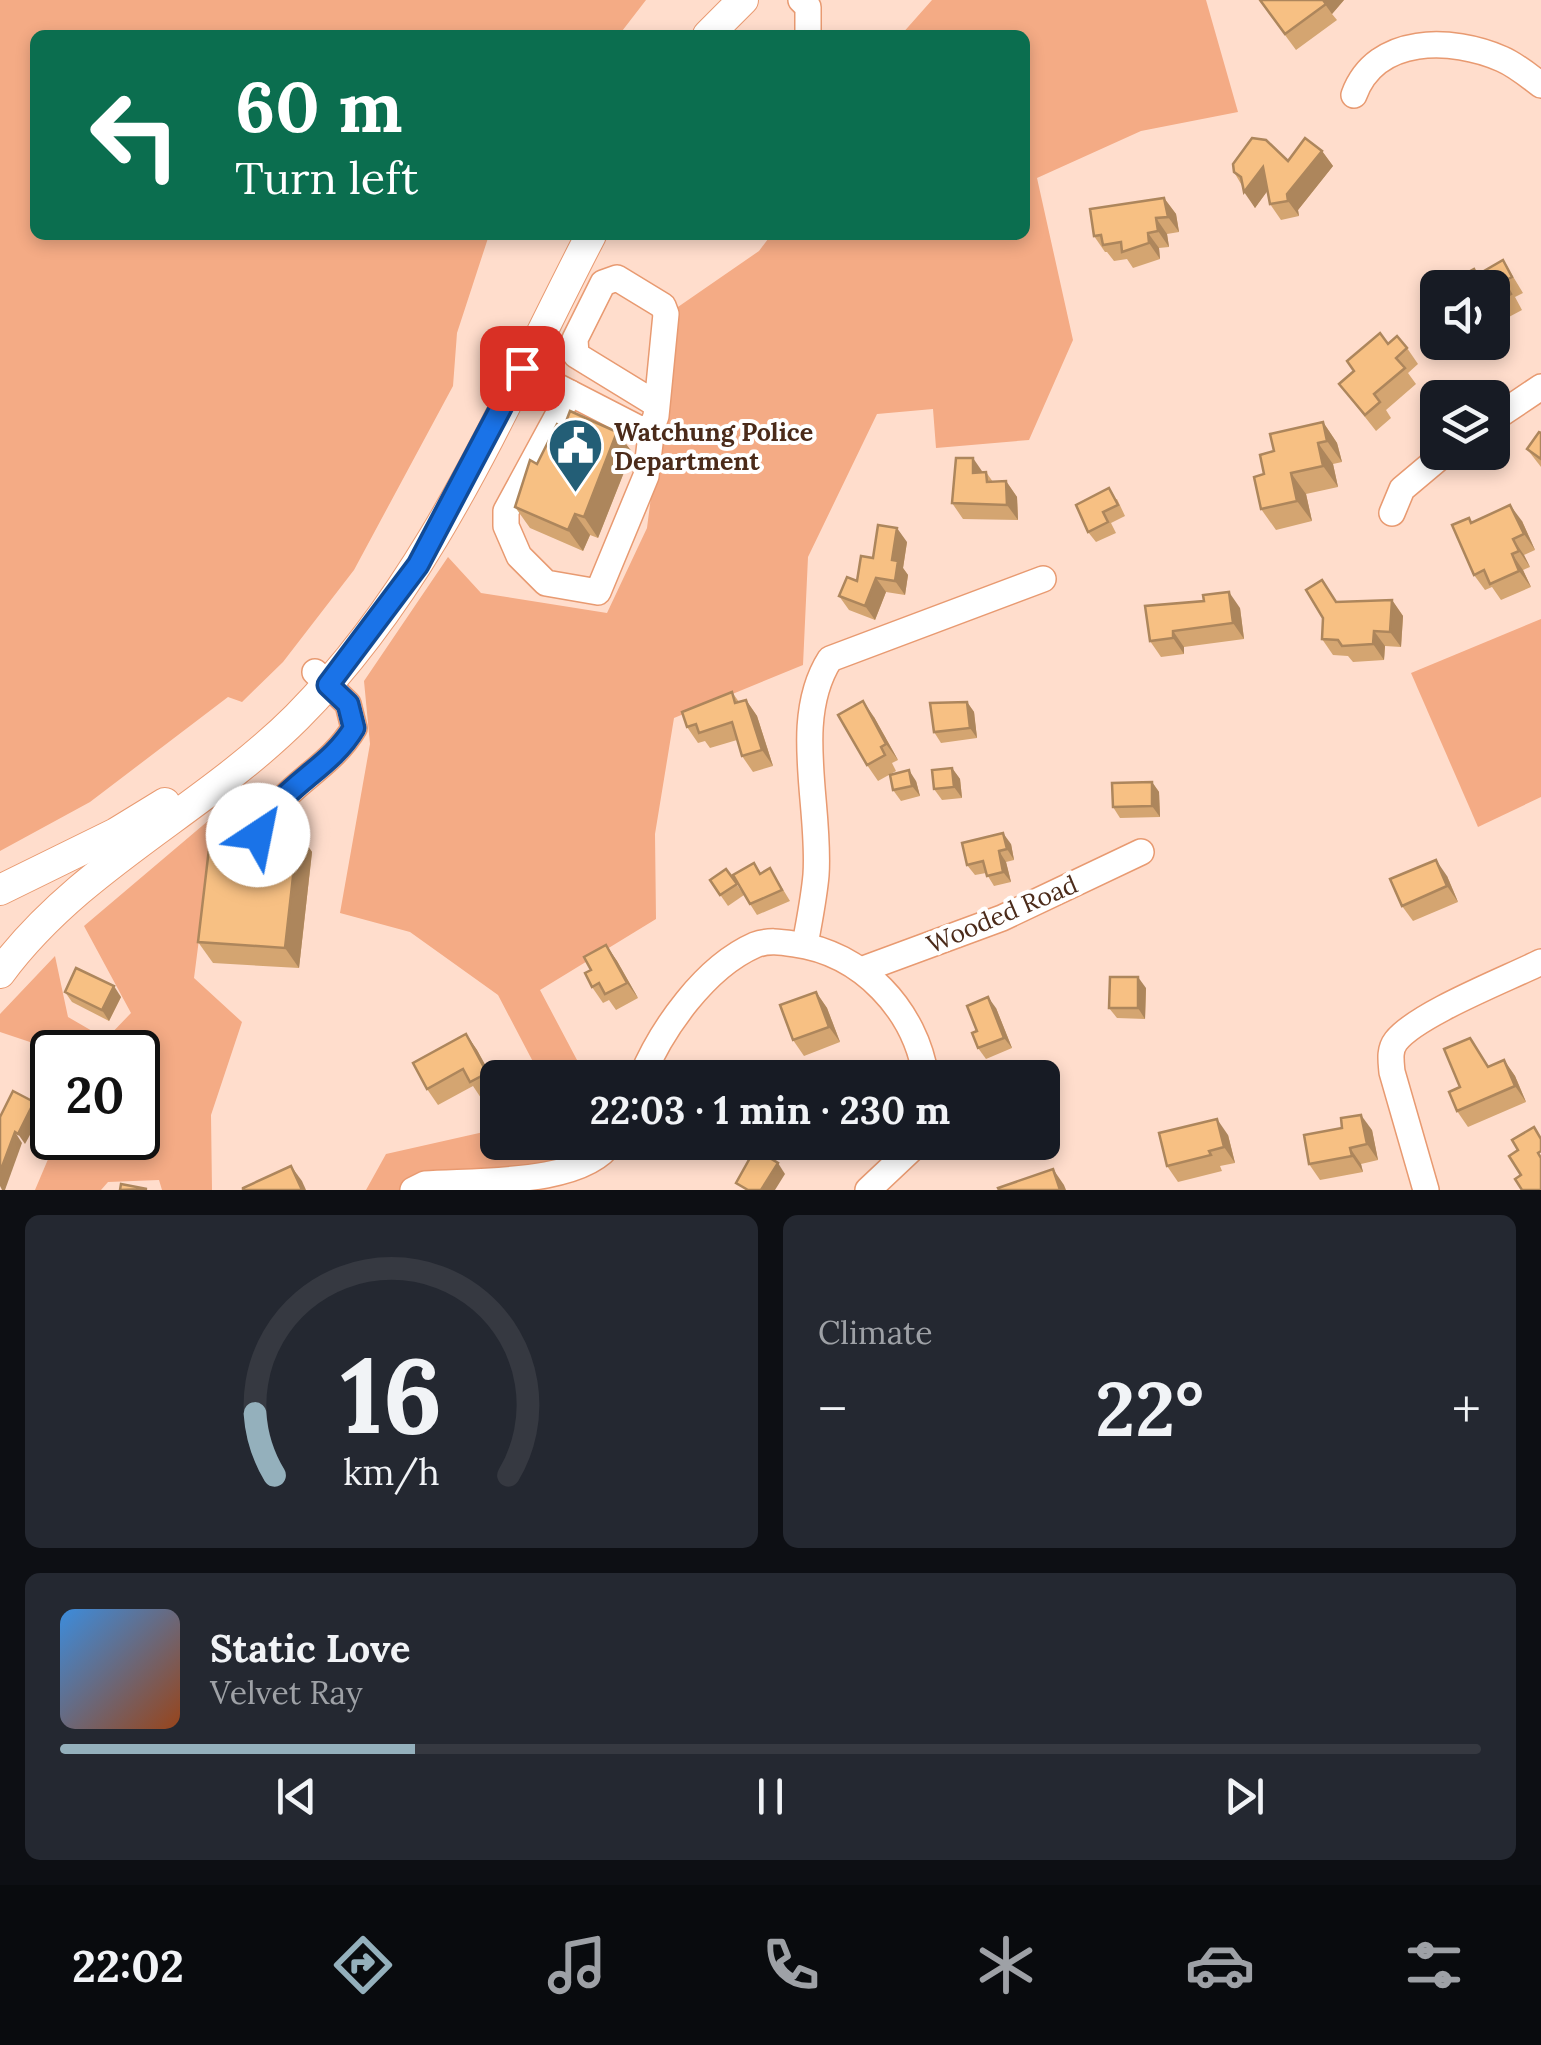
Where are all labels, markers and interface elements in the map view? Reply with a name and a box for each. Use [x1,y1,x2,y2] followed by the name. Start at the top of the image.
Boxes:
[235,62,403,151] text: 60 m
[70,70,200,200] icon: left
[235,149,418,206] text: Turn left
[1420,270,1510,470] map controls
[1420,270,1510,360] button: sound
[480,326,565,411] pin
[495,341,550,396] icon: arrive
[1420,380,1510,470] button: layers
[545,416,605,495] public building icon: Watchung Police Department
[614,416,813,477] place label: Watchung Police Department
[206,783,310,887] position arrow
[922,868,1082,960] street label: Wooded Road
[30,1030,160,1160] speed limit sign: 20
[590,1086,950,1134] text: 22:03 · 1 min · 230 m
[818,1312,933,1353] text: Climate
[340,1328,443,1461] text: 16
[1095,1361,1204,1457] text: 22°
[818,1374,847,1444] text: −
[1452,1374,1481,1444] text: +
[343,1449,440,1495] text: km/h
[210,1624,410,1672] text: Static Love
[210,1672,363,1713] text: Velvet Ray
[269,1769,324,1824] icon: previous
[743,1769,798,1824] icon: pause
[1217,1769,1272,1824] icon: next
[328,1930,398,2000] icon: directions
[542,1930,612,2000] icon: music
[756,1930,826,2000] icon: phone
[971,1930,1041,2000] icon: climate
[1185,1930,1255,2000] icon: car
[1399,1930,1469,2000] icon: filters
[72,1937,184,1994] text: 22:02

